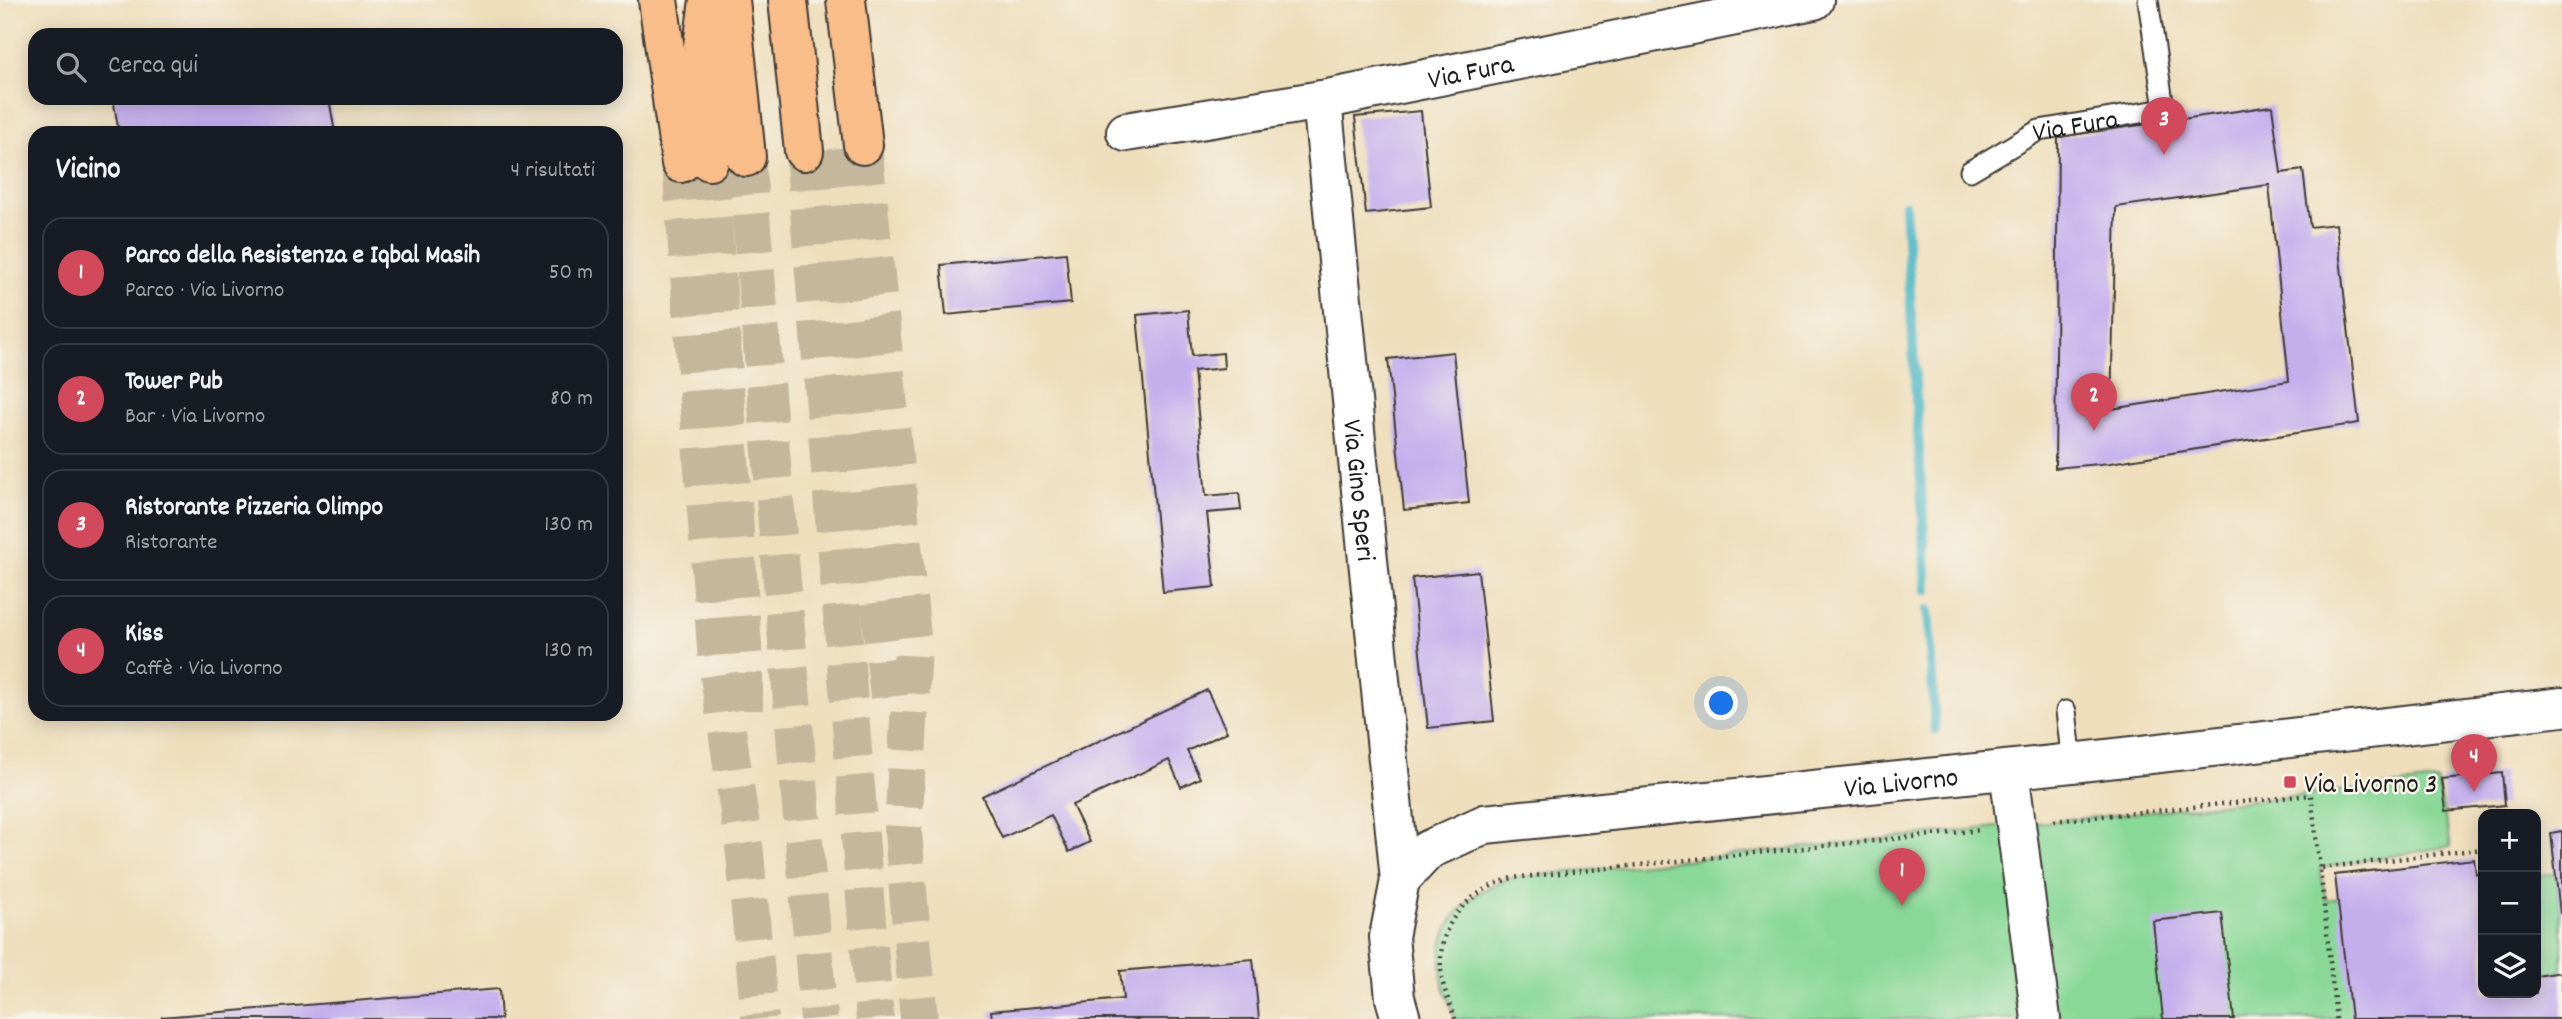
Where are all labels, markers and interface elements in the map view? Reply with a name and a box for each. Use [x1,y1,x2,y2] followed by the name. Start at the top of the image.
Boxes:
[28,28,623,105] search box
[1425,46,1518,103] street label: Via Fura
[52,48,90,86] icon: search
[108,48,198,85] text: Cerca qui
[2141,97,2187,155] pin: 3
[2030,102,2123,156] street label: Via Fura
[56,150,121,193] text: Vicino
[510,155,595,188] text: 4 risultati
[125,238,480,275] text: Parco della Resistenza e Iqbal Masih
[78,257,84,290] text: 1
[549,257,593,290] text: 50 m
[125,275,284,308] text: Parco · Via Livorno
[125,364,223,401] text: Tower Pub
[2071,373,2117,431] pin: 2
[76,383,86,416] text: 2
[550,383,593,416] text: 80 m
[125,401,265,434] text: Bar · Via Livorno
[1329,418,1383,563] street label: Via Gino Speri
[125,490,383,527] text: Ristorante Pizzeria Olimpo
[76,509,86,542] text: 3
[544,509,593,542] text: 130 m
[125,527,217,560] text: Ristorante
[125,616,164,653] text: Kiss
[76,635,86,668] text: 4
[544,635,593,668] text: 130 m
[125,653,283,686] text: Caffè · Via Livorno
[1704,686,1738,720] your location
[2451,734,2497,792] pin: 4
[1842,760,1961,812] street label: Via Livorno
[2304,767,2437,807] place label: Via Livorno 3
[2282,774,2298,790] marker: Via Livorno 3
[2478,809,2541,998] map controls
[2478,809,2541,872] button: +
[1879,848,1925,906] pin: 1
[2478,872,2541,935] button: −
[2478,935,2541,998] button: layers

